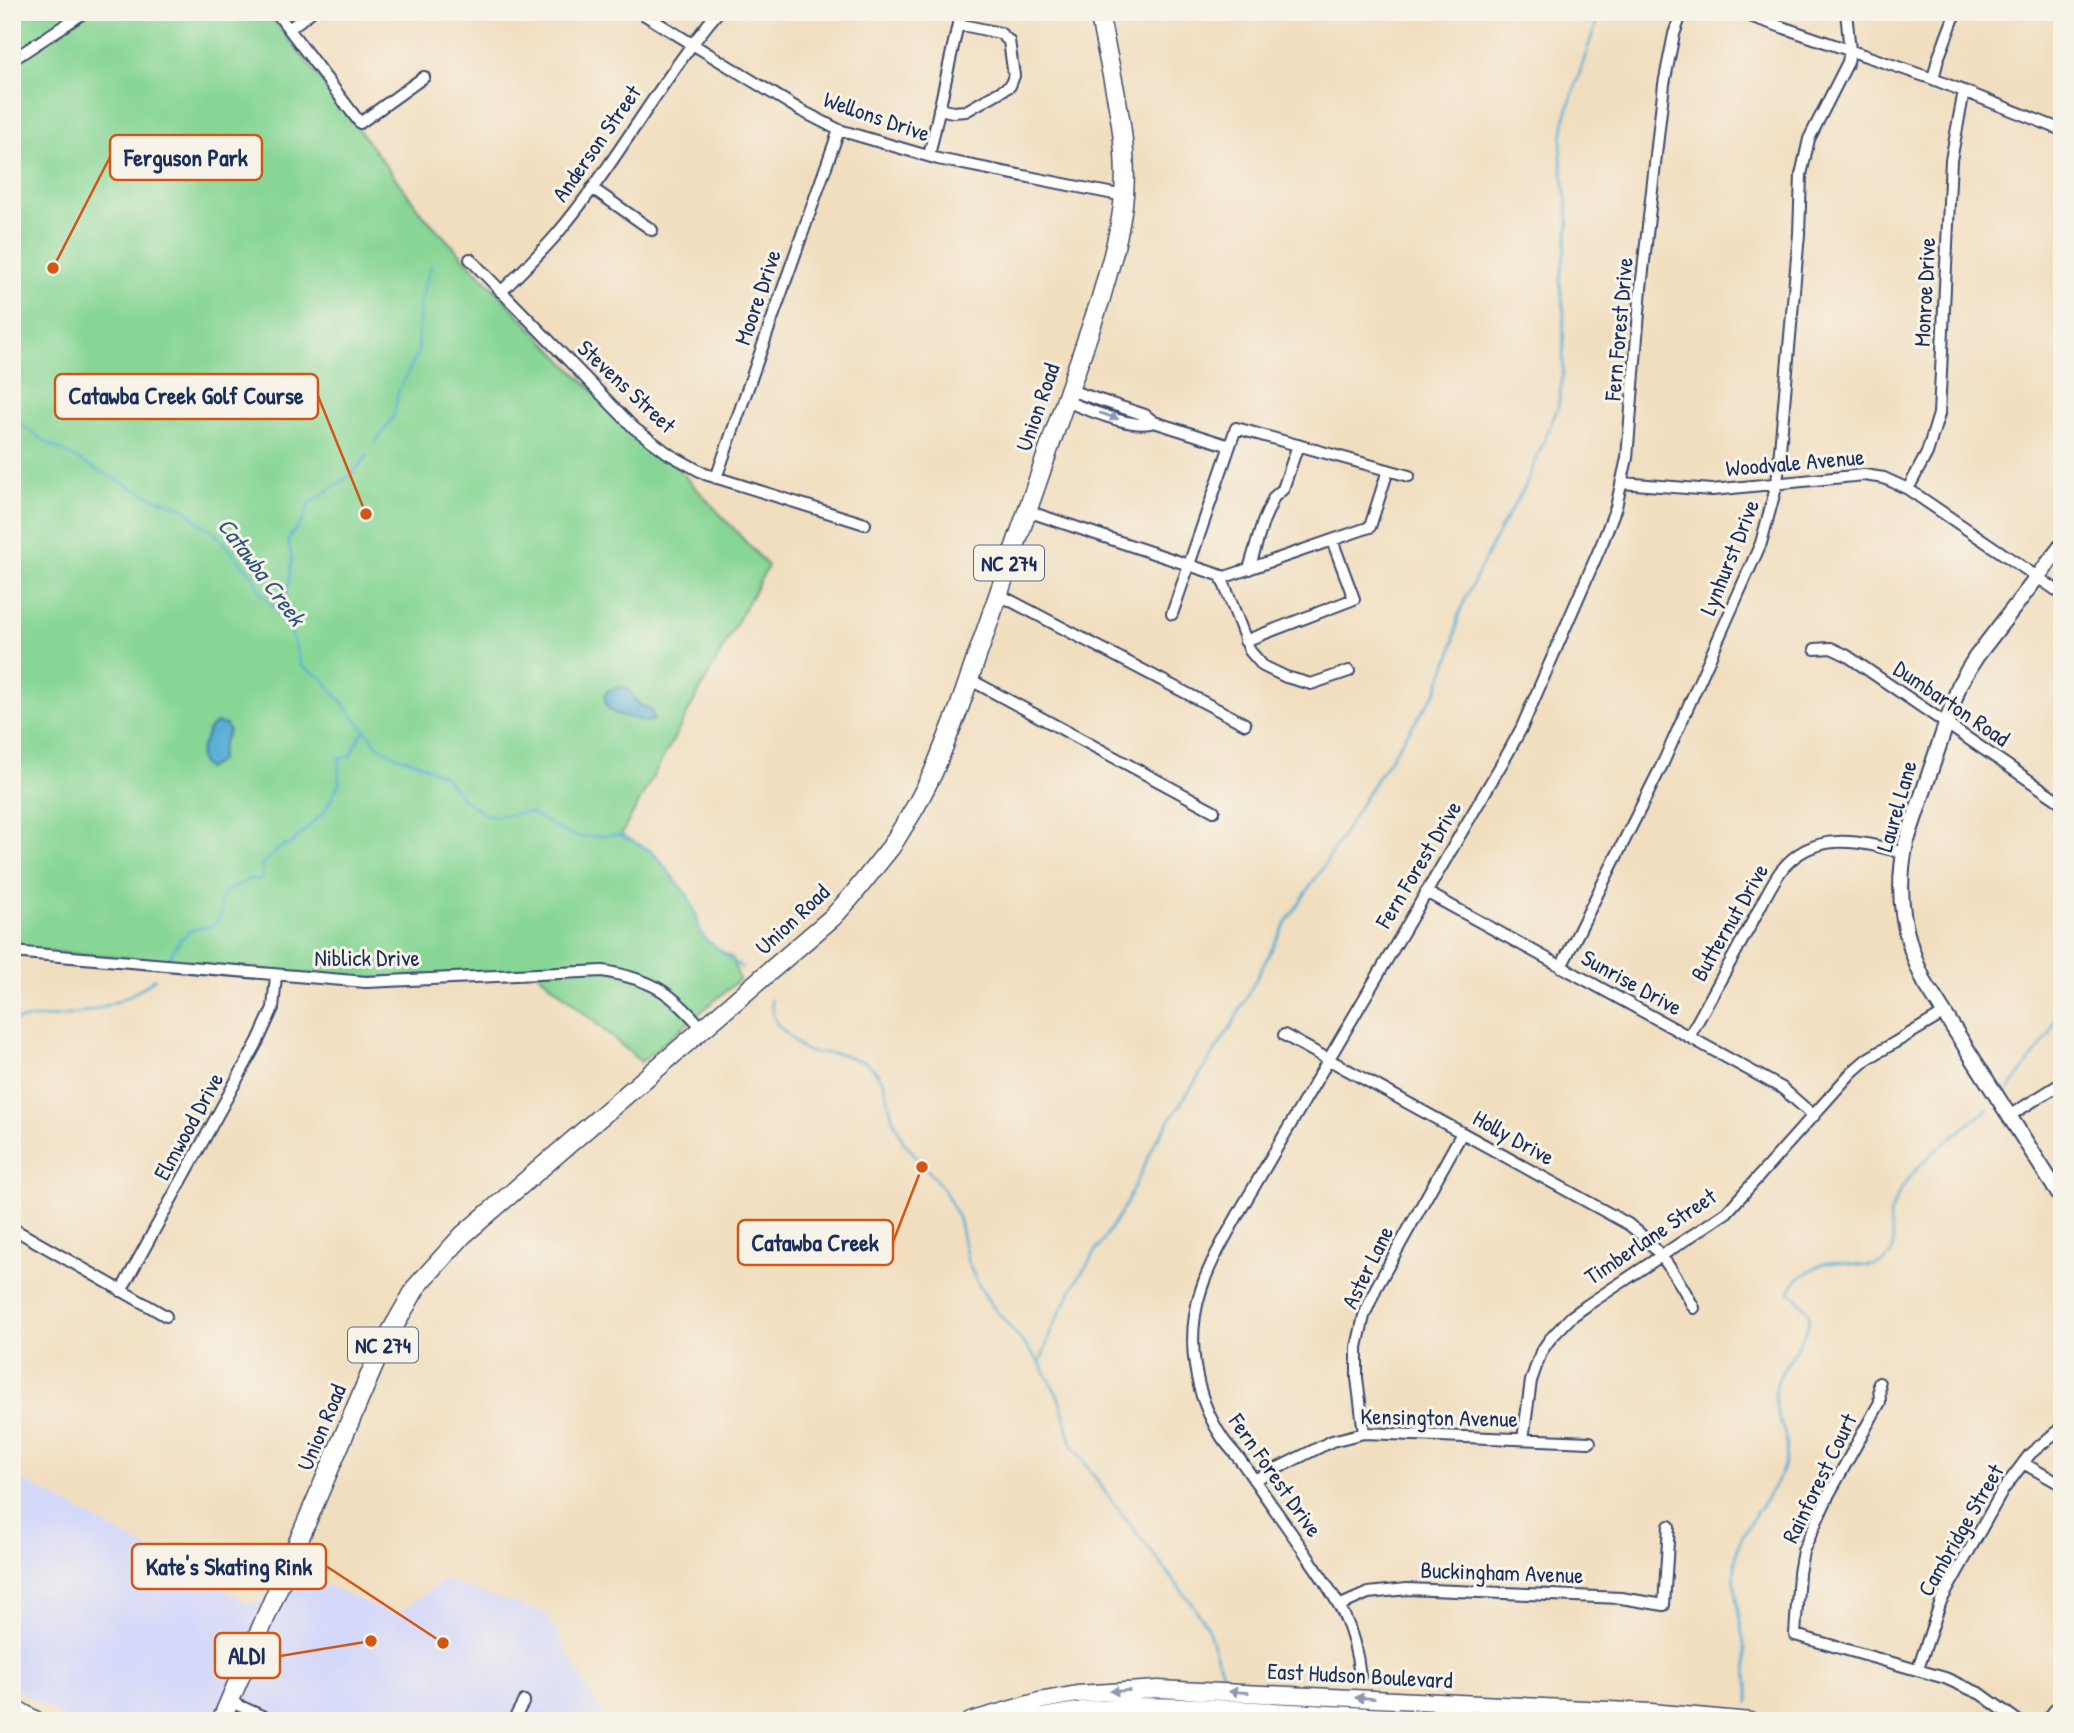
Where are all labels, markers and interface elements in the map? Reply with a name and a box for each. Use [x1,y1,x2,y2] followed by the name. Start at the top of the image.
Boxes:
[544,78,648,208] street label: Anderson Street
[820,83,934,149] street label: Wellons Drive
[110,135,262,180] callout: Ferguson Park
[123,141,248,174] text: Ferguson Park
[1906,237,1942,347] street label: Monroe Drive
[726,245,788,349] street label: Moore Drive
[1596,256,1640,403] street label: Fern Forest Drive
[571,332,684,440] street label: Stevens Street
[1008,359,1066,455] street label: Union Road
[55,374,318,419] callout: Catawba Creek Golf Course
[68,379,304,411] text: Catawba Creek Golf Course
[1099,411,1120,422] one-way arrow
[1725,441,1865,483] street label: Woodvale Avenue
[1692,495,1766,619] street label: Lynhurst Drive
[211,510,314,633] water label: Catawba Creek
[974,546,1044,580] road number: NC 274
[1888,653,2016,753] street label: Dumbarton Road
[1868,757,1924,855] street label: Laurel Lane
[1367,794,1468,934] street label: Fern Forest Drive
[1683,858,1775,986] street label: Butternut Drive
[748,877,836,961] street label: Union Road
[314,942,420,973] street label: Niblick Drive
[1576,942,1688,1022] street label: Sunrise Drive
[146,1067,230,1185] street label: Elmwood Drive
[1468,1102,1560,1172] street label: Holly Drive
[1578,1180,1723,1292] street label: Timberlane Street
[738,1220,893,1265] callout: Catawba Creek
[1334,1220,1400,1314] street label: Aster Lane
[751,1226,879,1258] text: Catawba Creek
[348,1328,418,1362] road number: NC 274
[289,1379,353,1475] street label: Union Road
[1360,1400,1518,1434] street label: Kensington Avenue
[1222,1406,1330,1543] street label: Fern Forest Drive
[1774,1407,1864,1548] street label: Rainforest Court
[1910,1457,2011,1602] street label: Cambridge Street
[132,1544,326,1589] callout: Kate's Skating Rink
[146,1550,312,1583] text: Kate's Skating Rink
[1420,1554,1584,1590] street label: Buckingham Avenue
[215,1633,280,1678] callout: ALDI
[228,1639,266,1671] text: ALDI
[1267,1655,1453,1695] street label: East Hudson Boulevard
[1109,1685,1131,1696] one-way arrow
[1228,1686,1250,1697] one-way arrow
[1354,1693,1376,1704] one-way arrow

